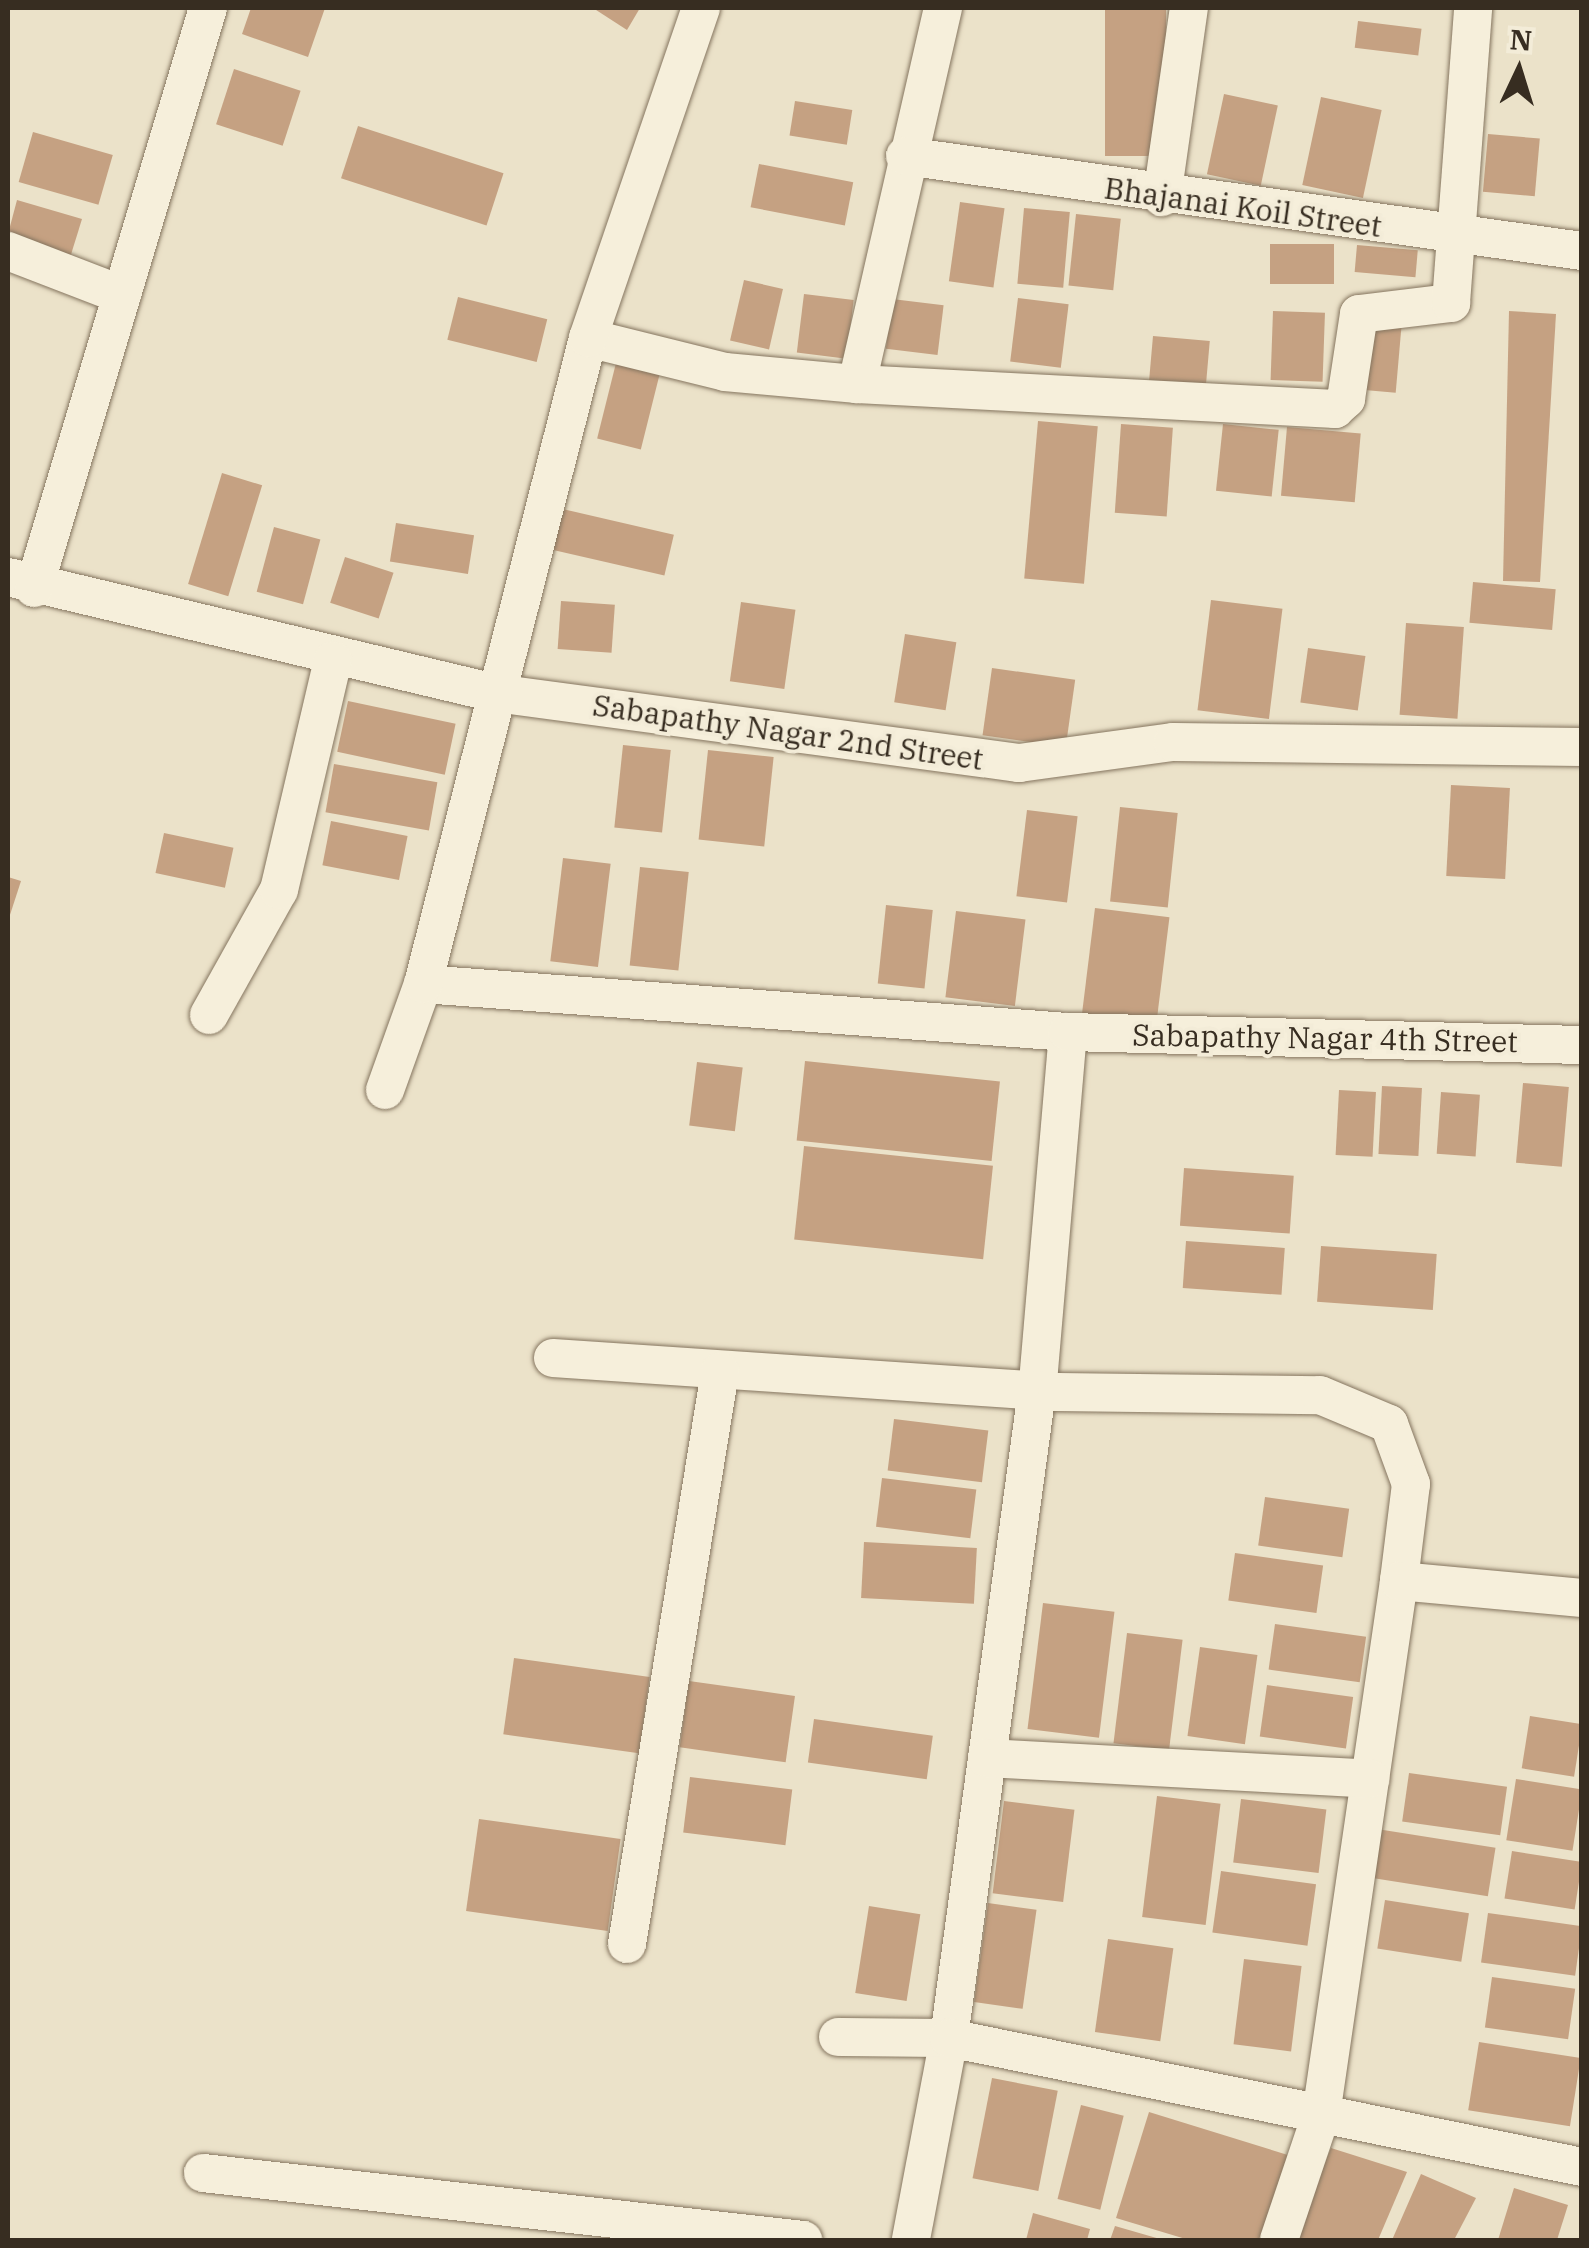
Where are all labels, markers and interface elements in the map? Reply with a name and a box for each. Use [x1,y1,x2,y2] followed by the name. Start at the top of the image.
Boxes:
[1469,20,1569,120] north arrow
[1509,20,1533,59] text: N
[1102,170,1384,244] street label: Bhajanai Koil Street
[590,687,986,777] street label: Sabapathy Nagar 2nd Street
[1132,1017,1518,1059] street label: Sabapathy Nagar 4th Street

